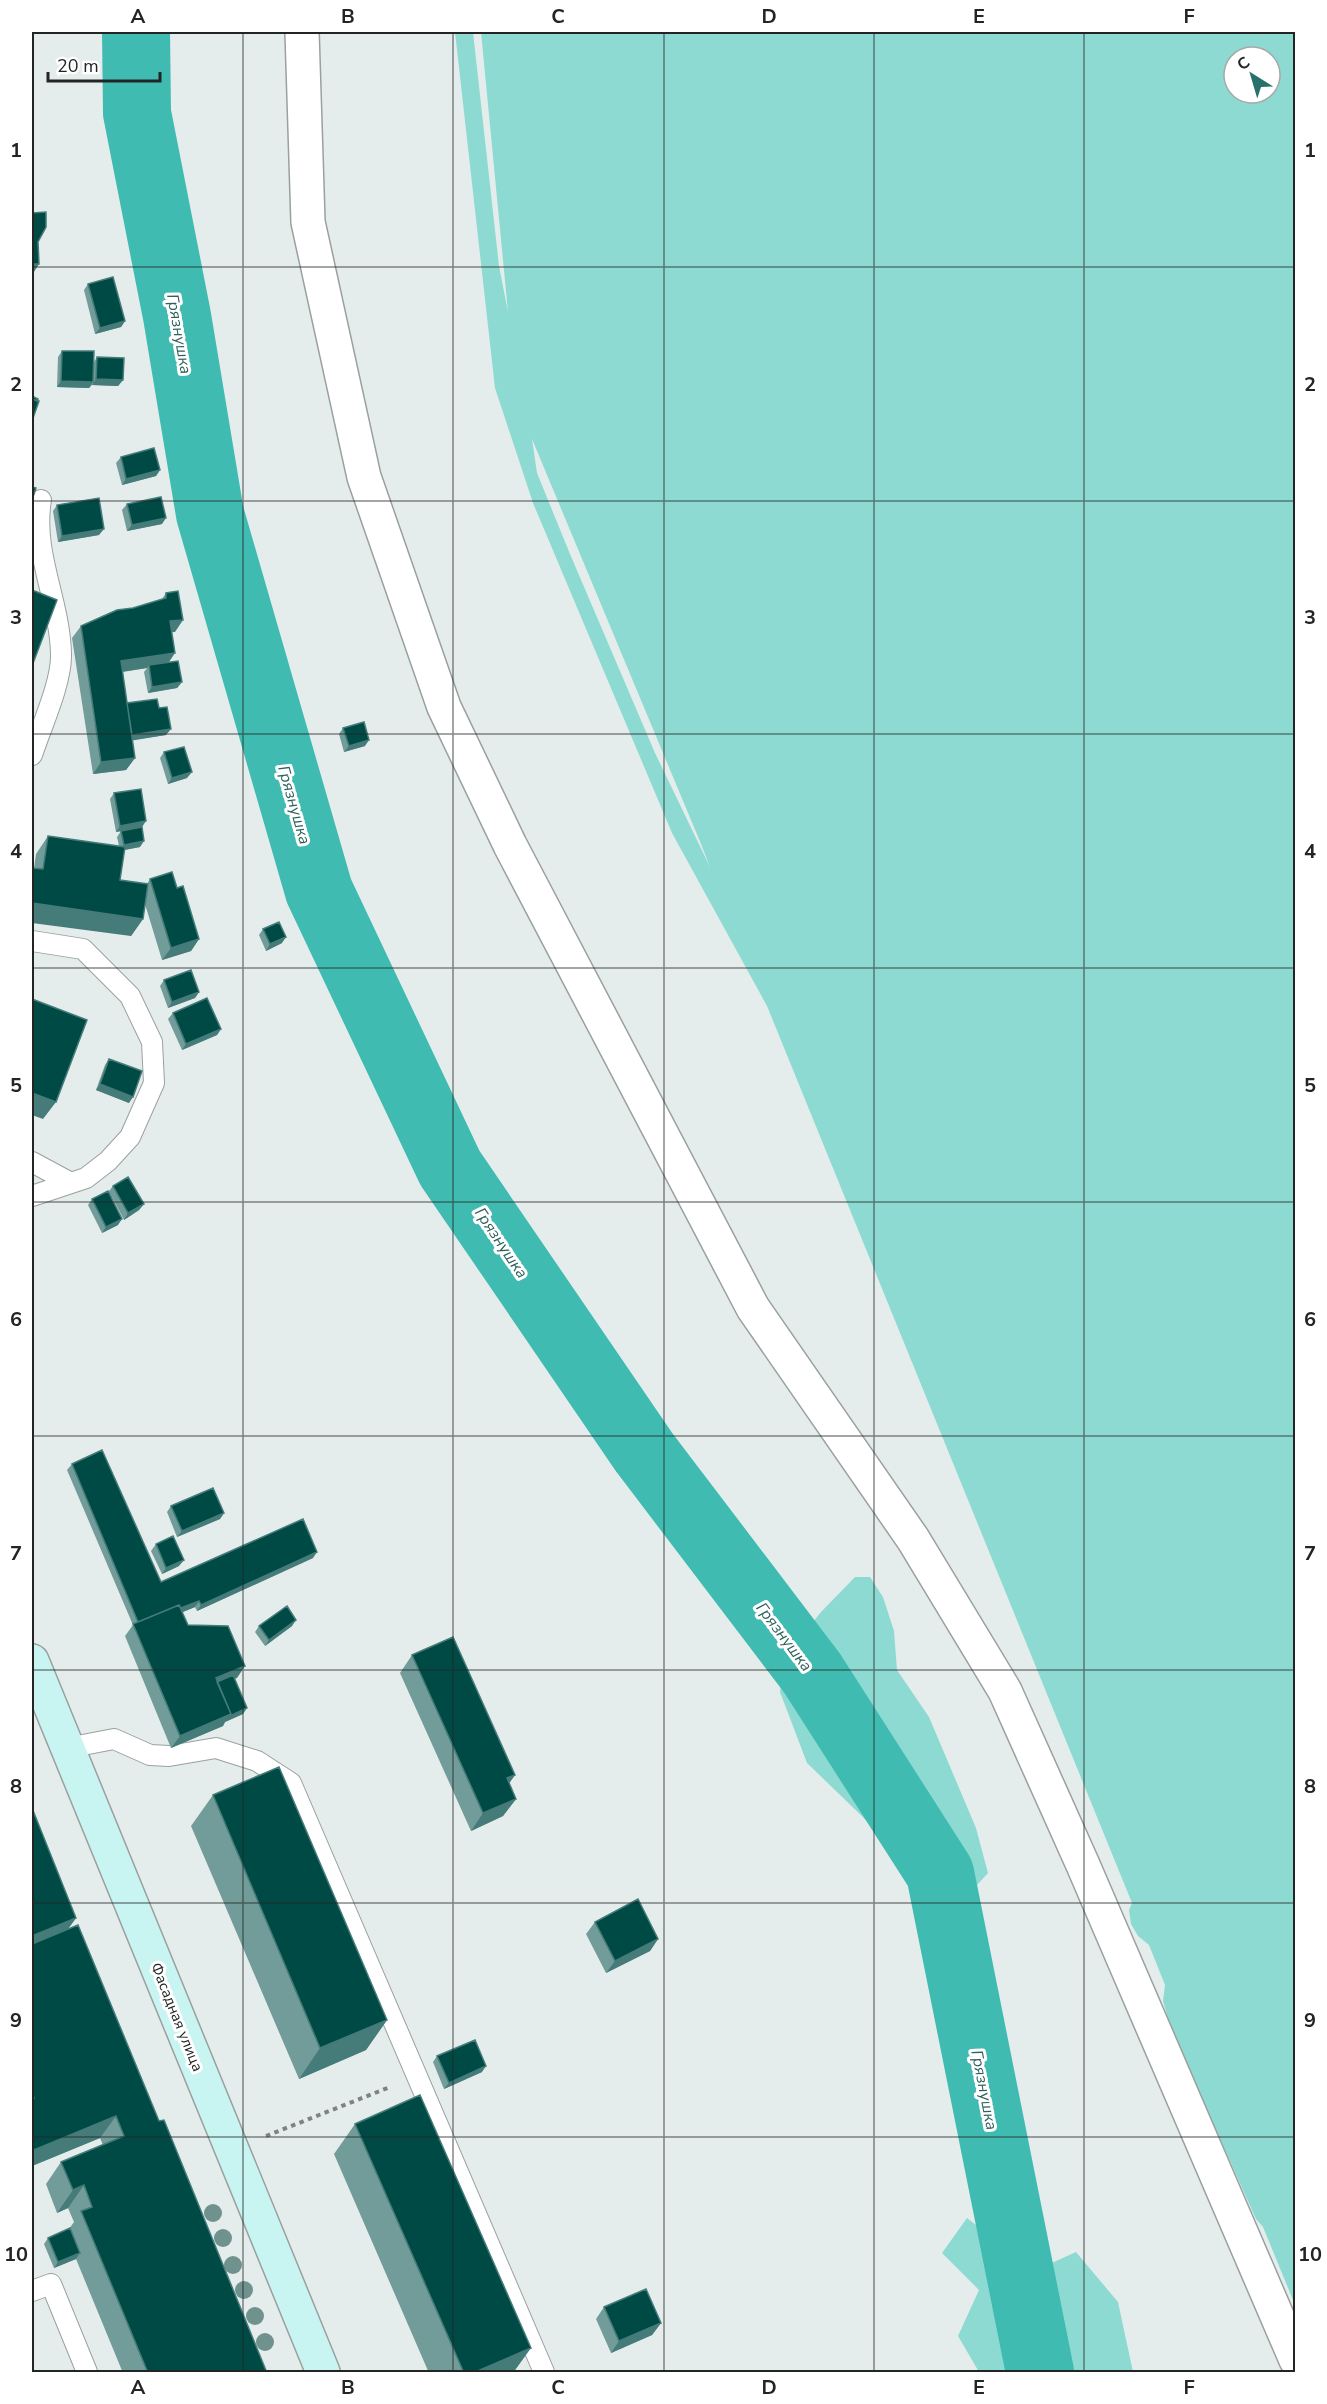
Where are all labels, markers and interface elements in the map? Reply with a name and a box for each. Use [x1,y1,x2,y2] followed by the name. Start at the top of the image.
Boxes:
[131,3,146,30] text: A
[341,3,355,30] text: B
[551,3,565,30] text: C
[761,3,777,30] text: D
[973,3,985,30] text: E
[1183,3,1195,30] text: F
[48,45,160,83] scale bar
[1222,45,1282,105] north arrow
[1233,52,1255,76] text: С
[57,54,99,78] text: 20 m
[10,137,22,164] text: 1
[1304,137,1316,164] text: 1
[161,292,197,376] water label: Грязнушка
[10,371,22,398] text: 2
[1304,371,1316,398] text: 2
[10,604,22,631] text: 3
[1304,604,1316,631] text: 3
[272,763,316,847] water label: Грязнушка
[10,838,22,865] text: 4
[1304,838,1316,865] text: 4
[10,1072,22,1099] text: 5
[1304,1072,1316,1099] text: 5
[469,1203,533,1283] water label: Грязнушка
[10,1306,22,1333] text: 6
[1304,1306,1316,1333] text: 6
[10,1540,22,1567] text: 7
[1304,1540,1316,1567] text: 7
[751,1598,817,1676] water label: Грязнушка
[10,1773,22,1800] text: 8
[1304,1773,1316,1800] text: 8
[146,1960,208,2074] street label: Фасадная улица
[10,2007,22,2034] text: 9
[1304,2007,1316,2034] text: 9
[965,2048,1003,2132] water label: Грязнушка
[4,2241,28,2268] text: 10
[1298,2241,1322,2268] text: 10
[131,2374,146,2401] text: A
[341,2374,355,2401] text: B
[551,2374,565,2401] text: C
[761,2374,777,2401] text: D
[973,2374,985,2401] text: E
[1183,2374,1195,2401] text: F

